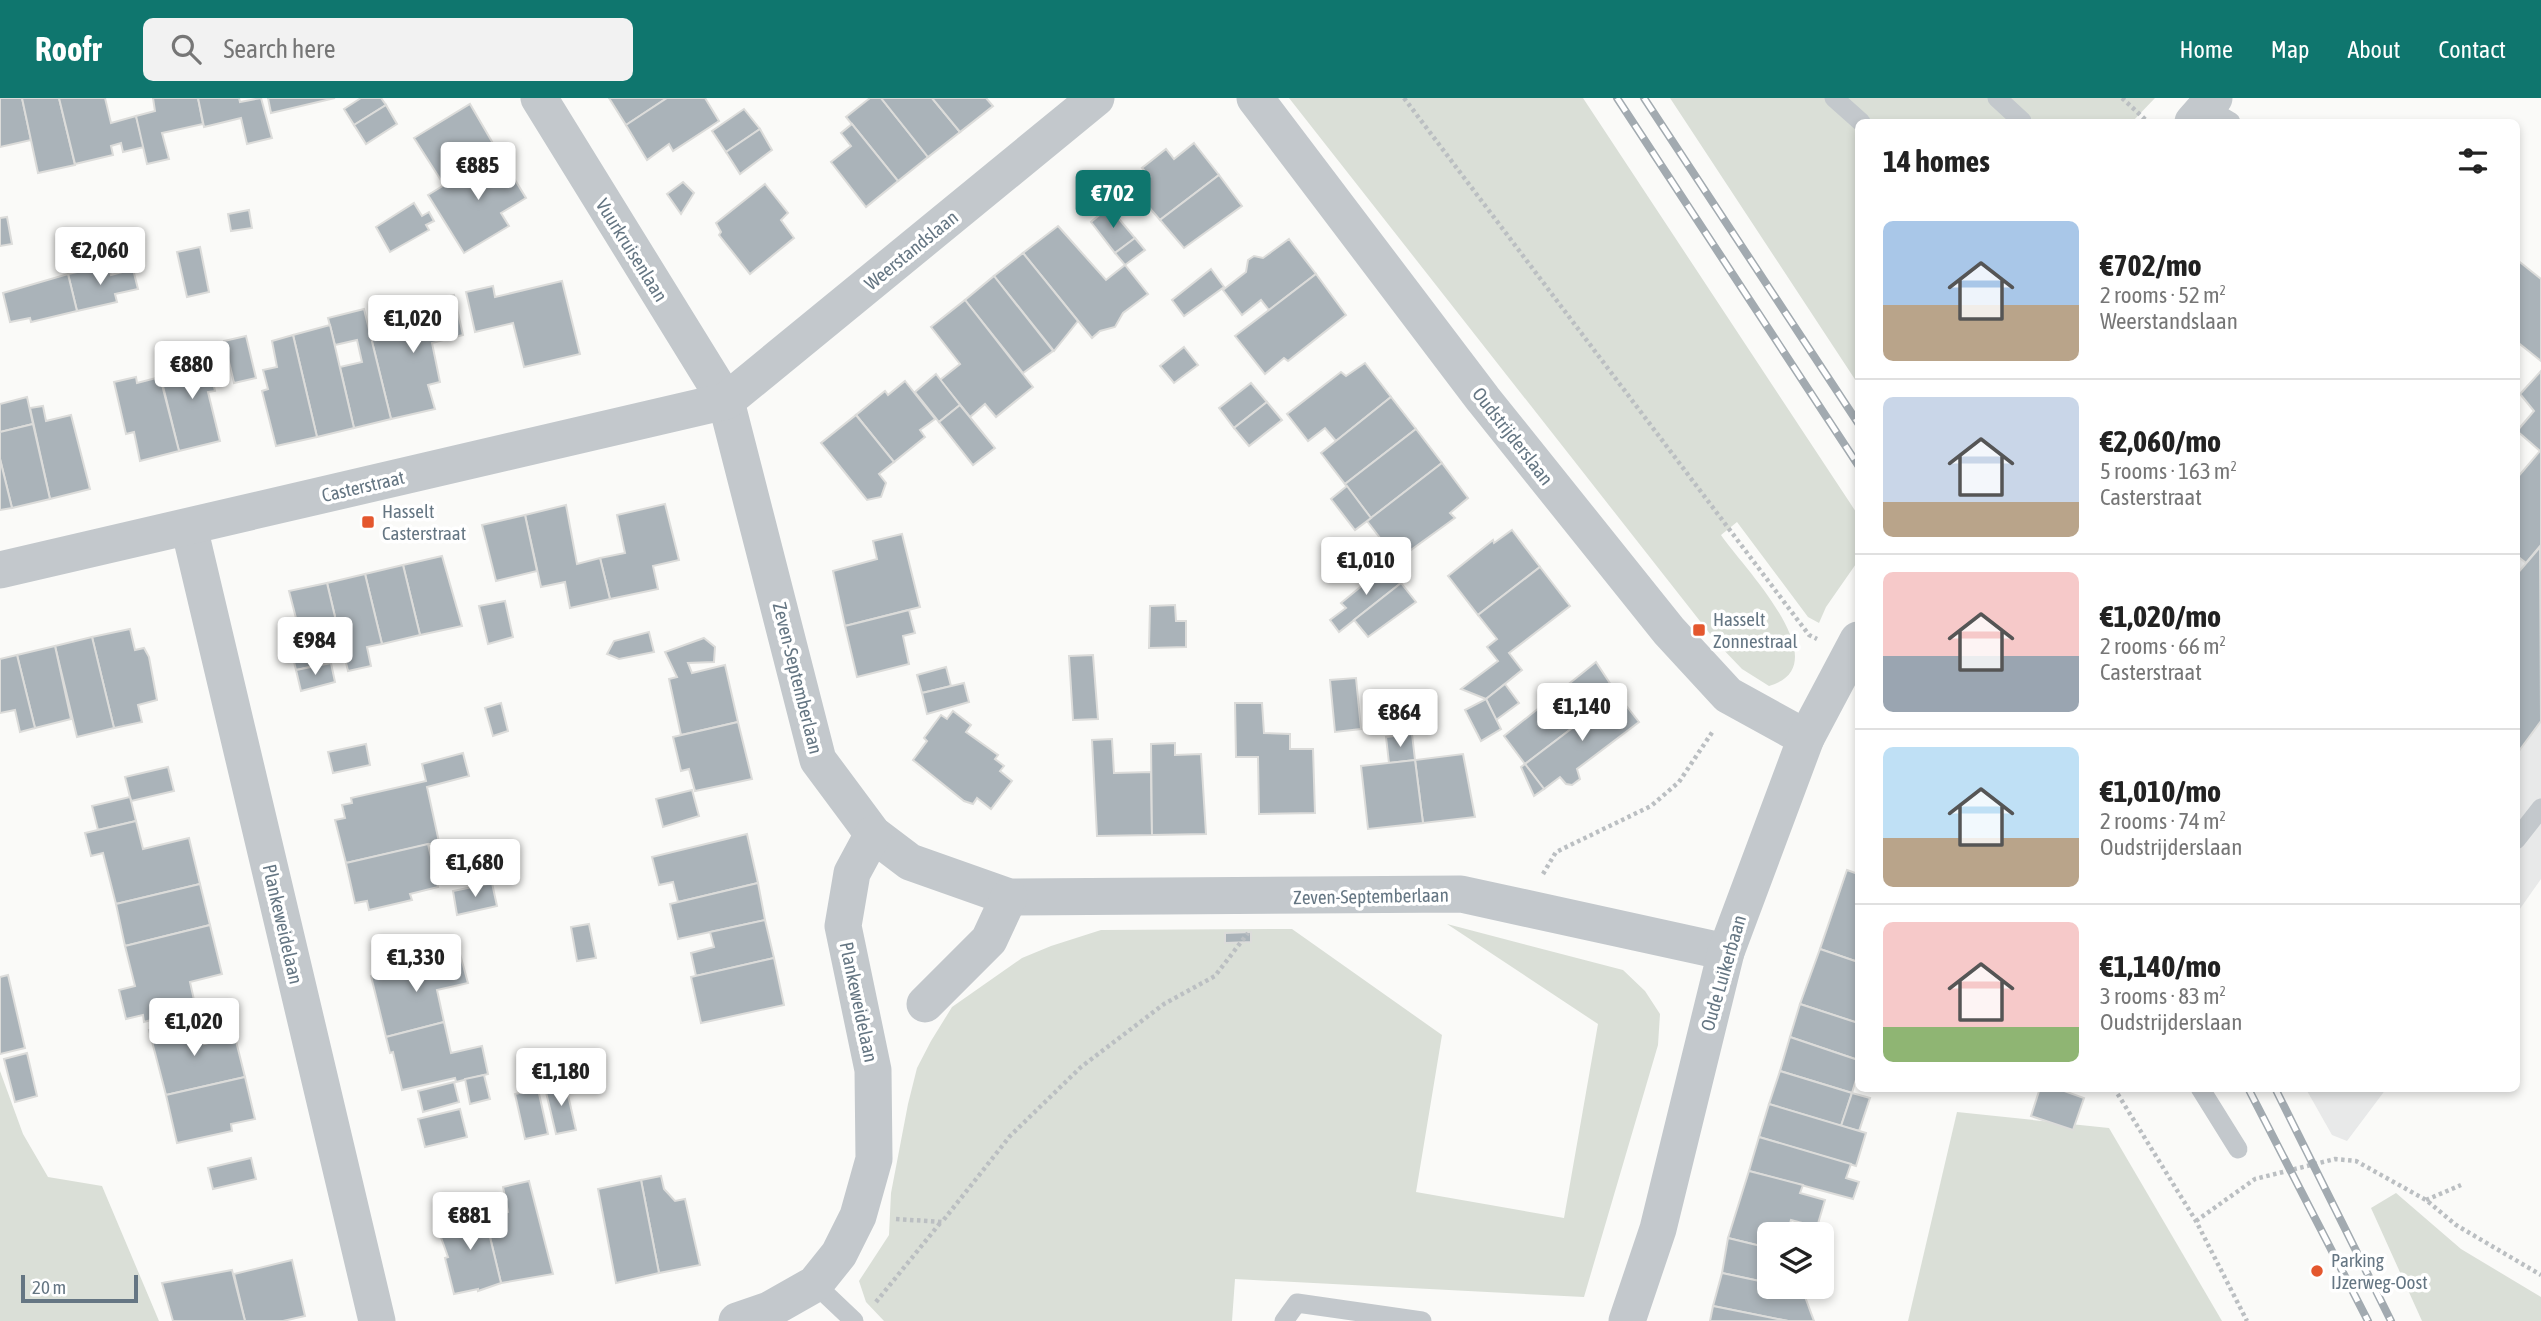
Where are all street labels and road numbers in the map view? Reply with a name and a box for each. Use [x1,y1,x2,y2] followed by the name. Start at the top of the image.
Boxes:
[592,195,672,305] street label: Vuurkruisenlaan
[860,206,962,294] street label: Weerstandslaan
[1468,383,1558,489] street label: Oudstrijderslaan
[320,466,406,506] street label: Casterstraat
[769,600,827,756] street label: Zeven-Septemberlaan
[259,862,307,986] street label: Plankeweidelaan
[1293,884,1449,908] street label: Zeven-Septemberlaan
[1696,913,1750,1033] street label: Oude Luikerbaan
[836,940,882,1064] street label: Plankeweidelaan

